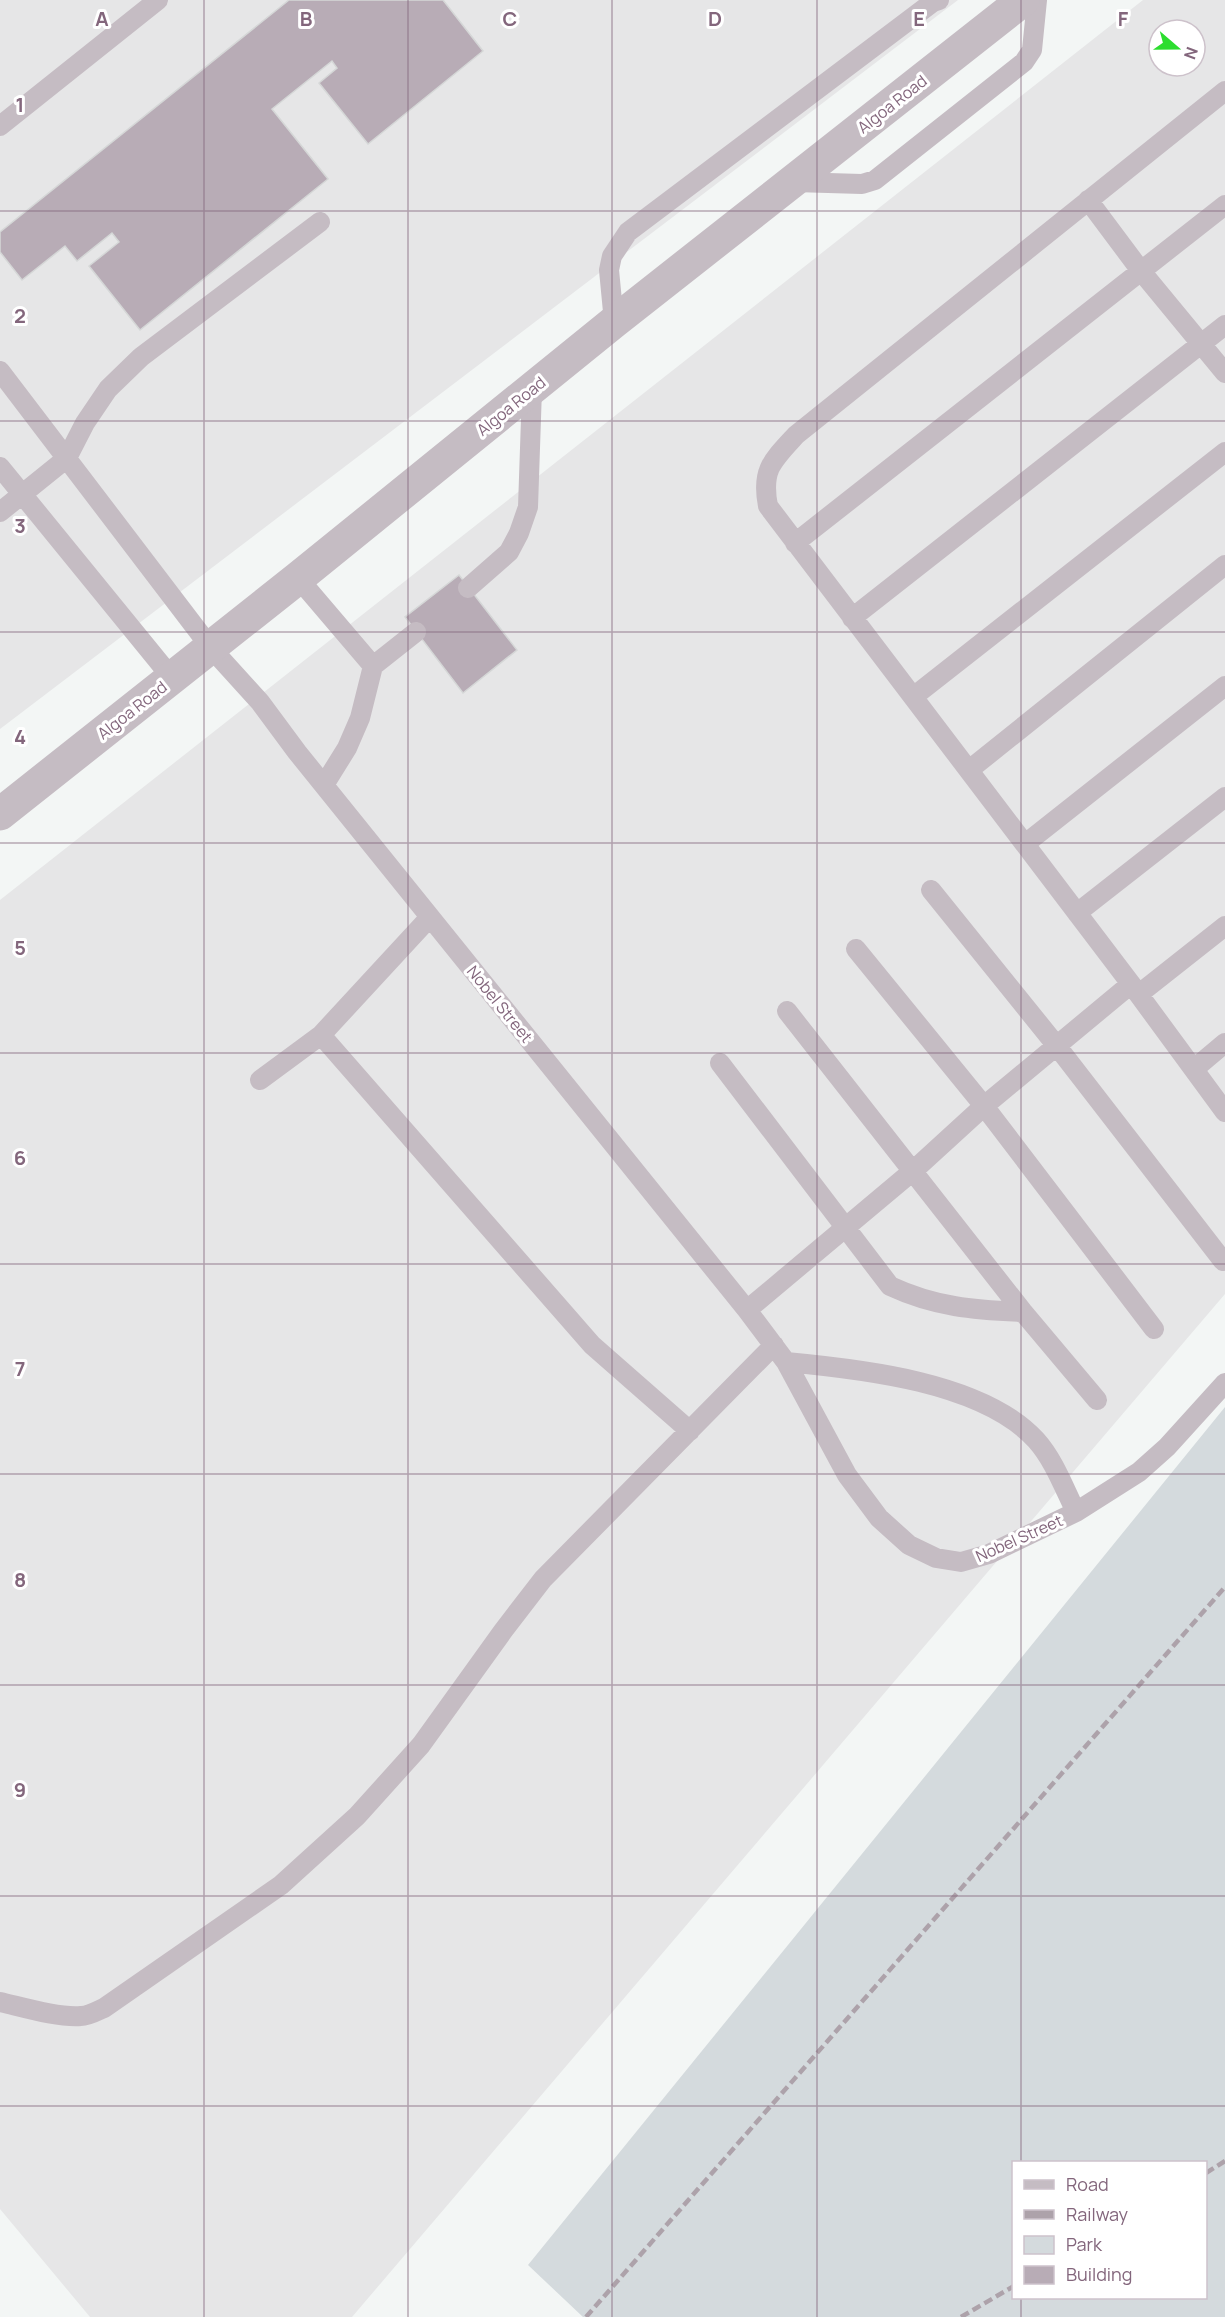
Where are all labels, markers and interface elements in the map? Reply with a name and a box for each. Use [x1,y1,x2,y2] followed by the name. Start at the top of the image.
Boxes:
[95,5,109,32] text: A
[300,5,313,32] text: B
[503,5,517,32] text: C
[708,5,722,32] text: D
[913,5,925,32] text: E
[1118,5,1129,32] text: F
[1147,18,1207,78] north arrow
[1179,44,1203,62] text: N
[853,70,931,138] street label: Algoa Road
[16,91,24,118] text: 1
[14,302,26,329] text: 2
[472,371,550,441] street label: Algoa Road
[14,512,26,539] text: 3
[93,676,171,744] street label: Algoa Road
[14,723,26,750] text: 4
[14,934,26,961] text: 5
[462,961,538,1047] street label: Nobel Street
[14,1144,26,1171] text: 6
[15,1355,25,1382] text: 7
[972,1509,1066,1567] street label: Nobel Street
[14,1566,26,1593] text: 8
[14,1776,26,1803] text: 9
[1012,2161,1207,2299] legend
[1066,2172,1109,2196] text: Road
[1066,2202,1128,2226] text: Railway
[1066,2232,1103,2256] text: Park
[1066,2262,1132,2286] text: Building

